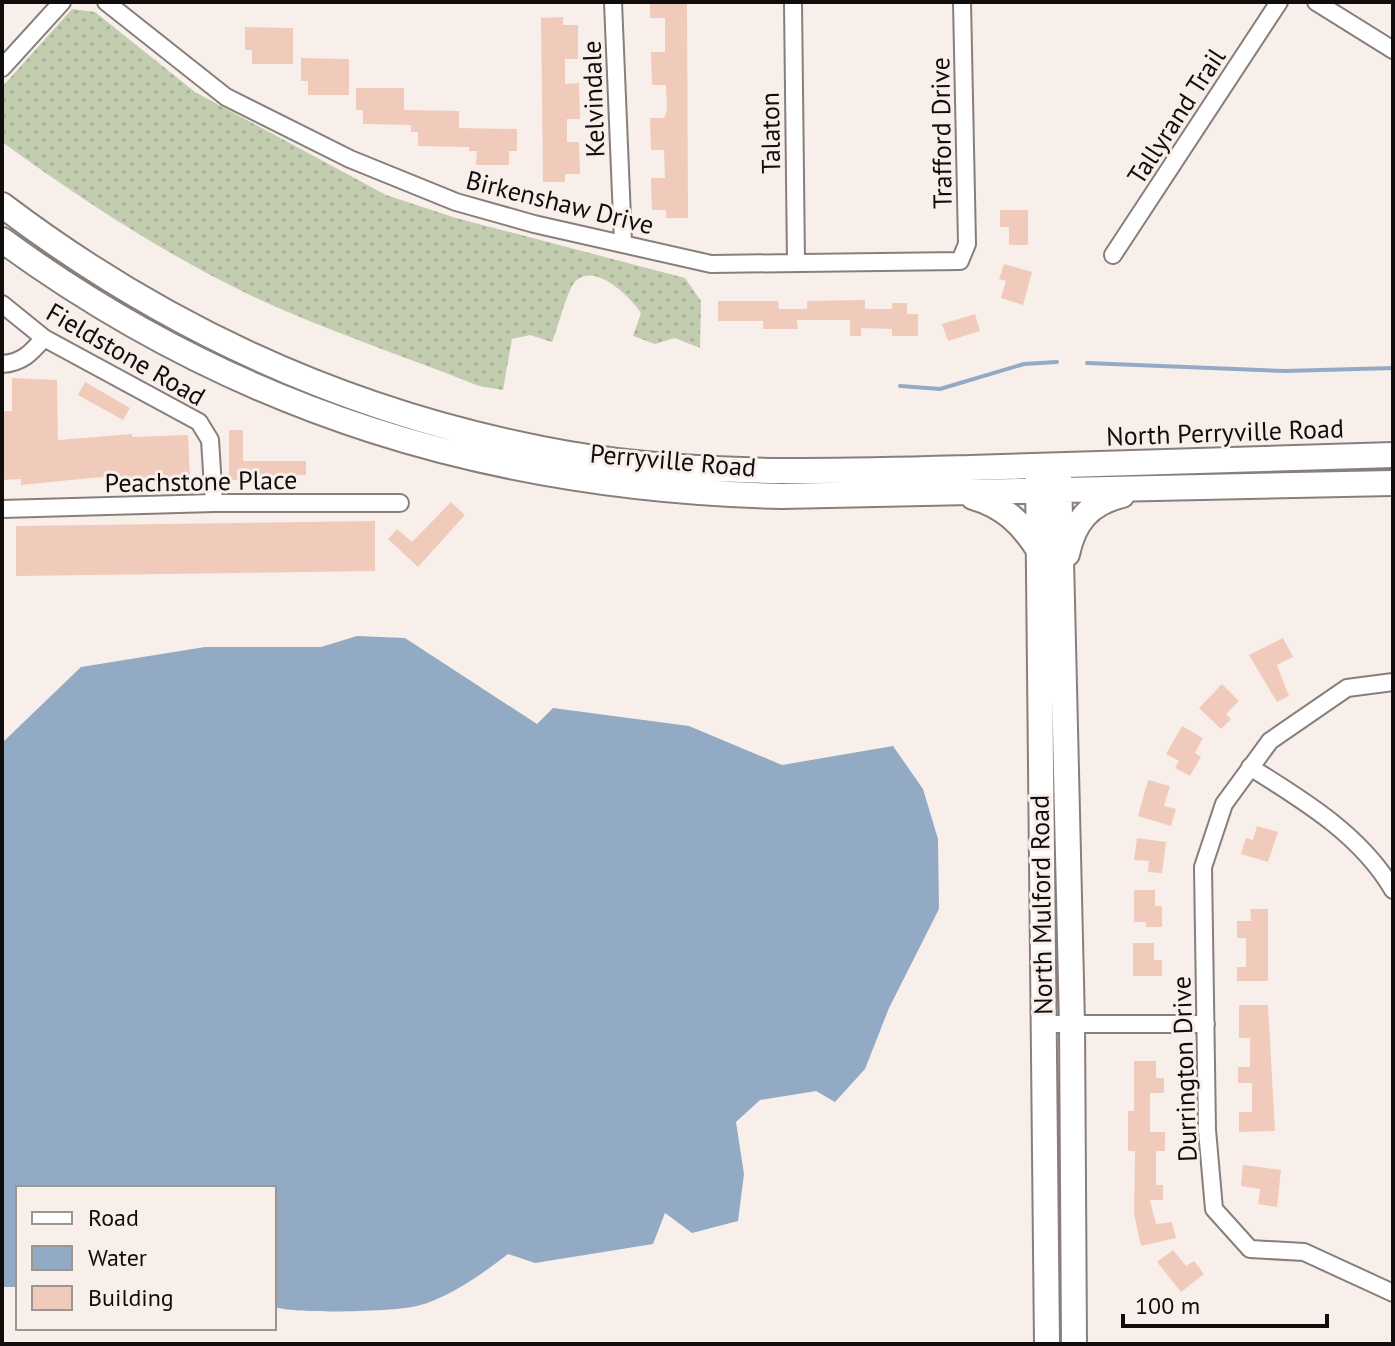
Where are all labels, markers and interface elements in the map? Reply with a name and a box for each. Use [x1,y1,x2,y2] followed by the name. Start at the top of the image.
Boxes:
[574,40,612,158] street label: Kelvindale
[1120,41,1233,190] street label: Tallyrand Trail
[923,57,959,209] street label: Trafford Drive
[753,92,787,174] street label: Talaton
[463,163,657,241] street label: Birkenshaw Drive
[41,295,211,413] street label: Fieldstone Road
[1106,411,1344,453] street label: North Perryville Road
[589,436,757,484] street label: Perryville Road
[104,463,298,499] street label: Peachstone Place
[1023,795,1059,1015] street label: North Mulford Road
[1164,976,1204,1162] street label: Durrington Drive
[16,1186,276,1330] legend
[88,1202,139,1233] text: Road
[88,1242,147,1273] text: Water
[1123,1278,1327,1328] scale bar
[88,1282,174,1313] text: Building
[1135,1290,1200,1321] text: 100 m

